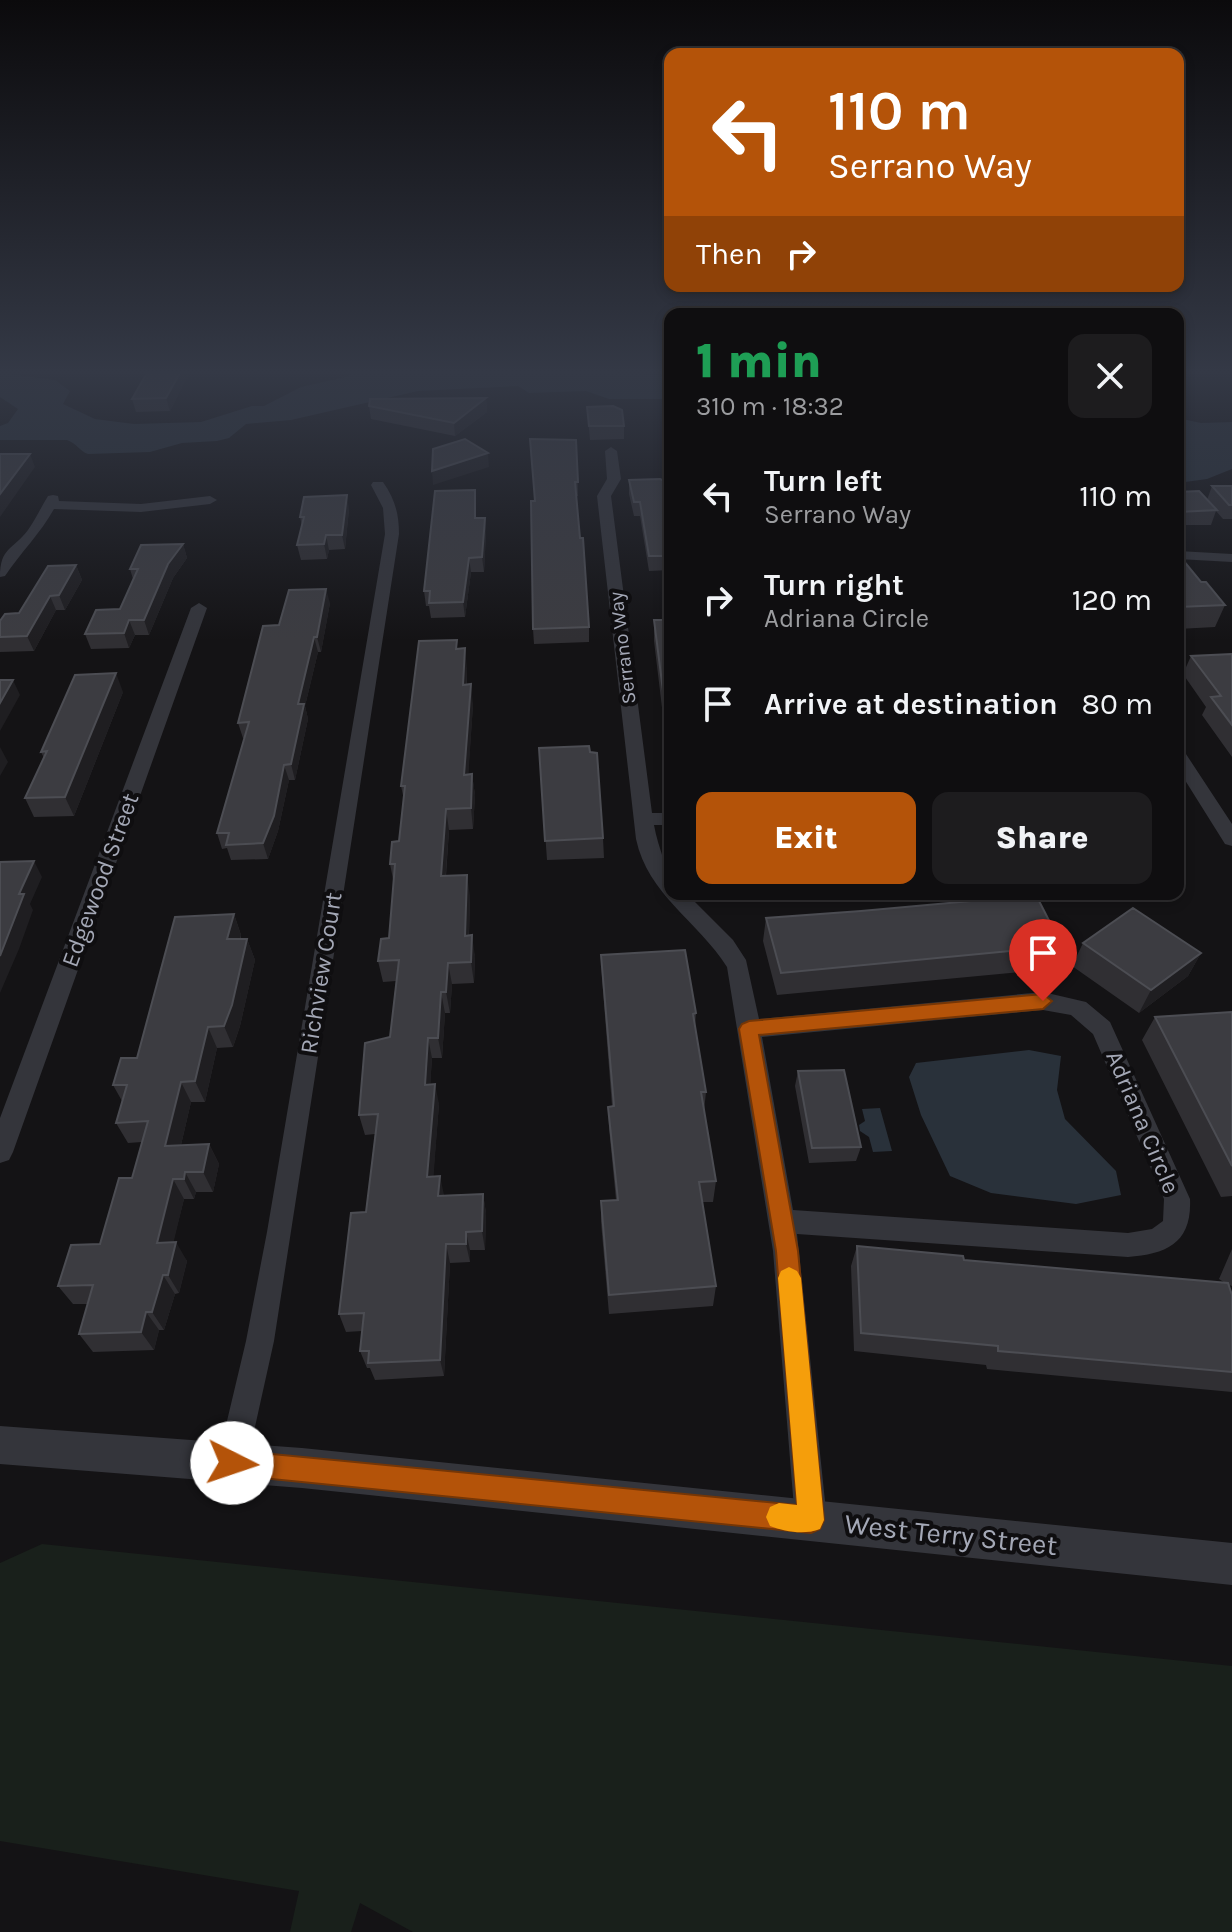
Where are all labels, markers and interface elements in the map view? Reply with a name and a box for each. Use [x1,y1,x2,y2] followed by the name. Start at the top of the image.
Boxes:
[828,78,971,143] text: 110 m
[696,80,800,184] icon: left
[828,145,1032,187] text: Serrano Way
[779,232,823,276] icon: right
[696,236,763,272] text: Then
[696,333,822,389] text: 1 min
[1068,334,1152,418] button: close
[696,391,844,422] text: 310 m · 18:32
[764,463,882,499] text: Turn left
[696,474,740,518] icon: left
[1079,478,1152,514] text: 110 m
[764,499,911,530] text: Serrano Way
[764,567,904,603] text: Turn right
[696,578,740,622] icon: right
[1072,582,1152,618] text: 120 m
[604,590,641,705] street label: Serrano Way
[764,603,929,634] text: Adriana Circle
[696,682,740,726] icon: arrive
[764,686,1058,722] text: Arrive at destination
[1082,686,1153,722] text: 80 m
[56,789,144,971] street label: Edgewood Street
[696,792,916,884] button: Exit
[932,792,1152,884] button: Share
[294,890,348,1056] street label: Richview Court
[1009,919,1077,1001] pin
[1021,931,1065,975] icon: arrive
[1100,1046,1186,1198] street label: Adriana Circle
[190,1421,274,1505] position arrow
[843,1507,1059,1562] street label: West Terry Street

